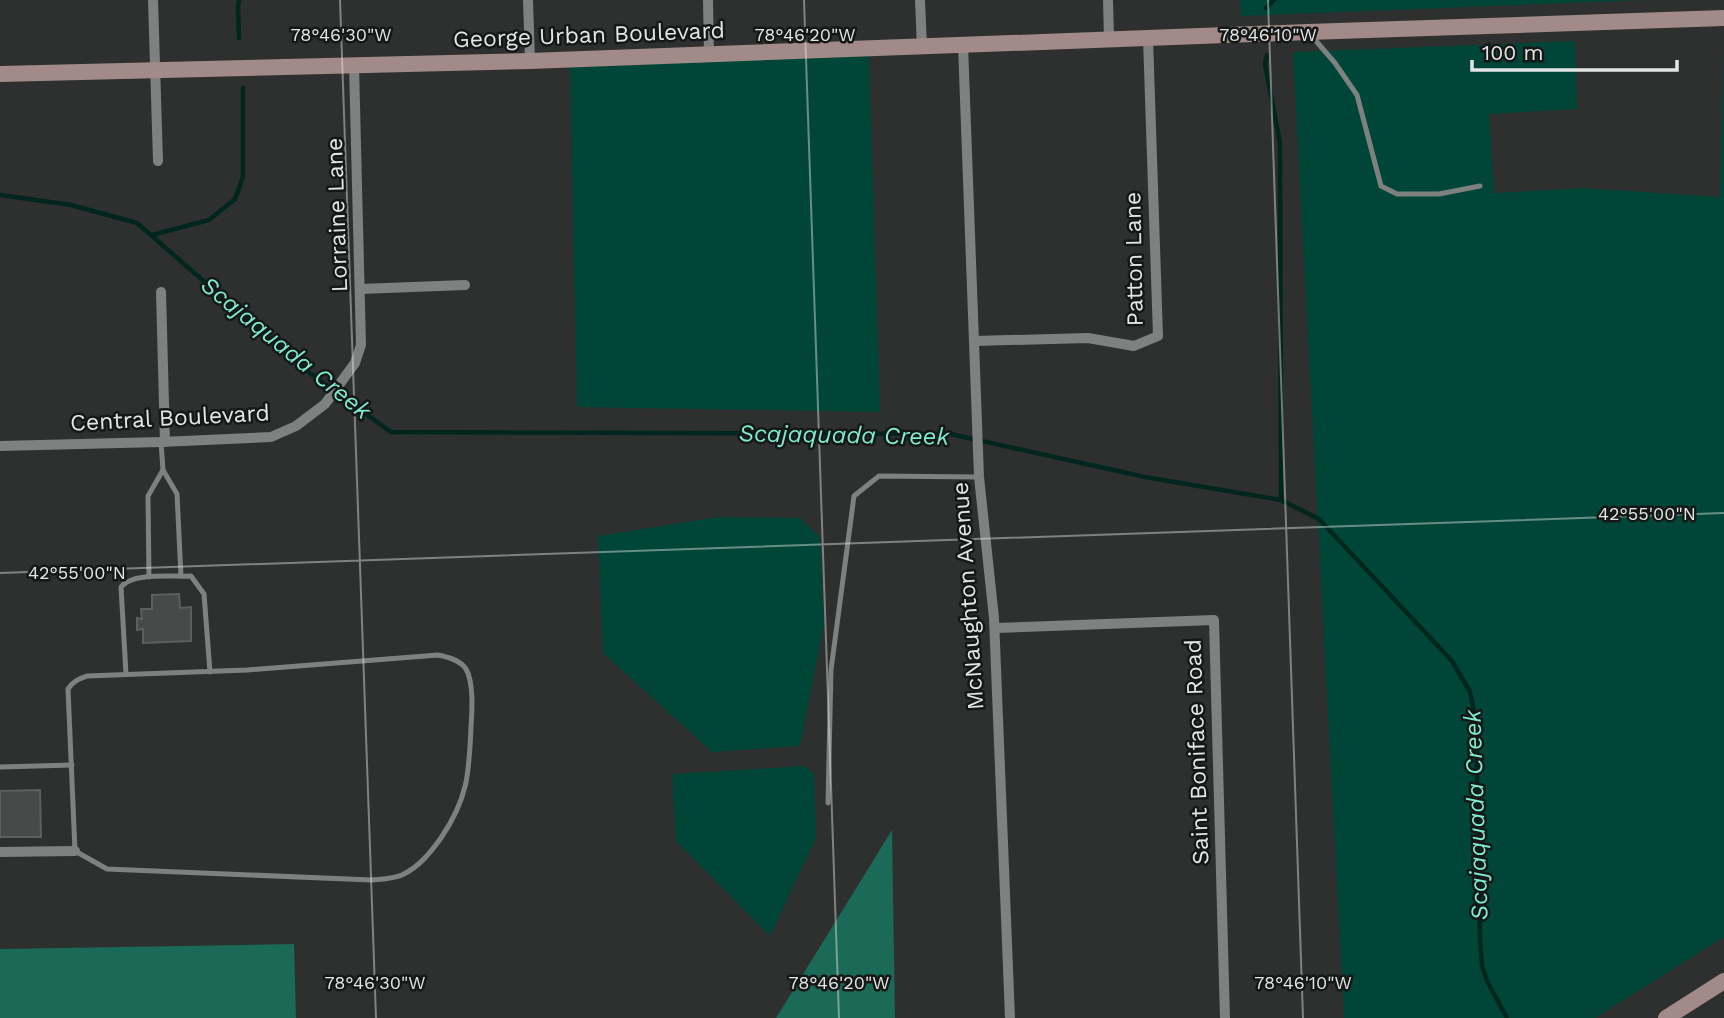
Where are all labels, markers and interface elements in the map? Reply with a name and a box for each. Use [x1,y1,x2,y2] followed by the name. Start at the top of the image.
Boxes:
[453,17,725,53] street label: George Urban Boulevard
[290,24,392,45] text: 78°46'30"W
[754,24,856,45] text: 78°46'20"W
[1219,24,1317,45] text: 78°46'10"W
[1472,28,1677,72] scale bar
[1482,40,1544,65] text: 100 m
[321,137,353,293] street label: Lorraine Lane
[1119,191,1149,327] street label: Patton Lane
[195,271,377,426] water label: Scajaquada Creek
[69,399,271,437] street label: Central Boulevard
[738,419,951,451] water label: Scajaquada Creek
[947,481,989,711] street label: McNaughton Avenue
[1598,503,1696,524] text: 42°55'00"N
[28,562,126,583] text: 42°55'00"N
[1180,639,1214,865] street label: Saint Boniface Road
[1458,708,1494,921] water label: Scajaquada Creek
[324,972,426,993] text: 78°46'30"W
[788,972,890,993] text: 78°46'20"W
[1254,972,1352,993] text: 78°46'10"W

